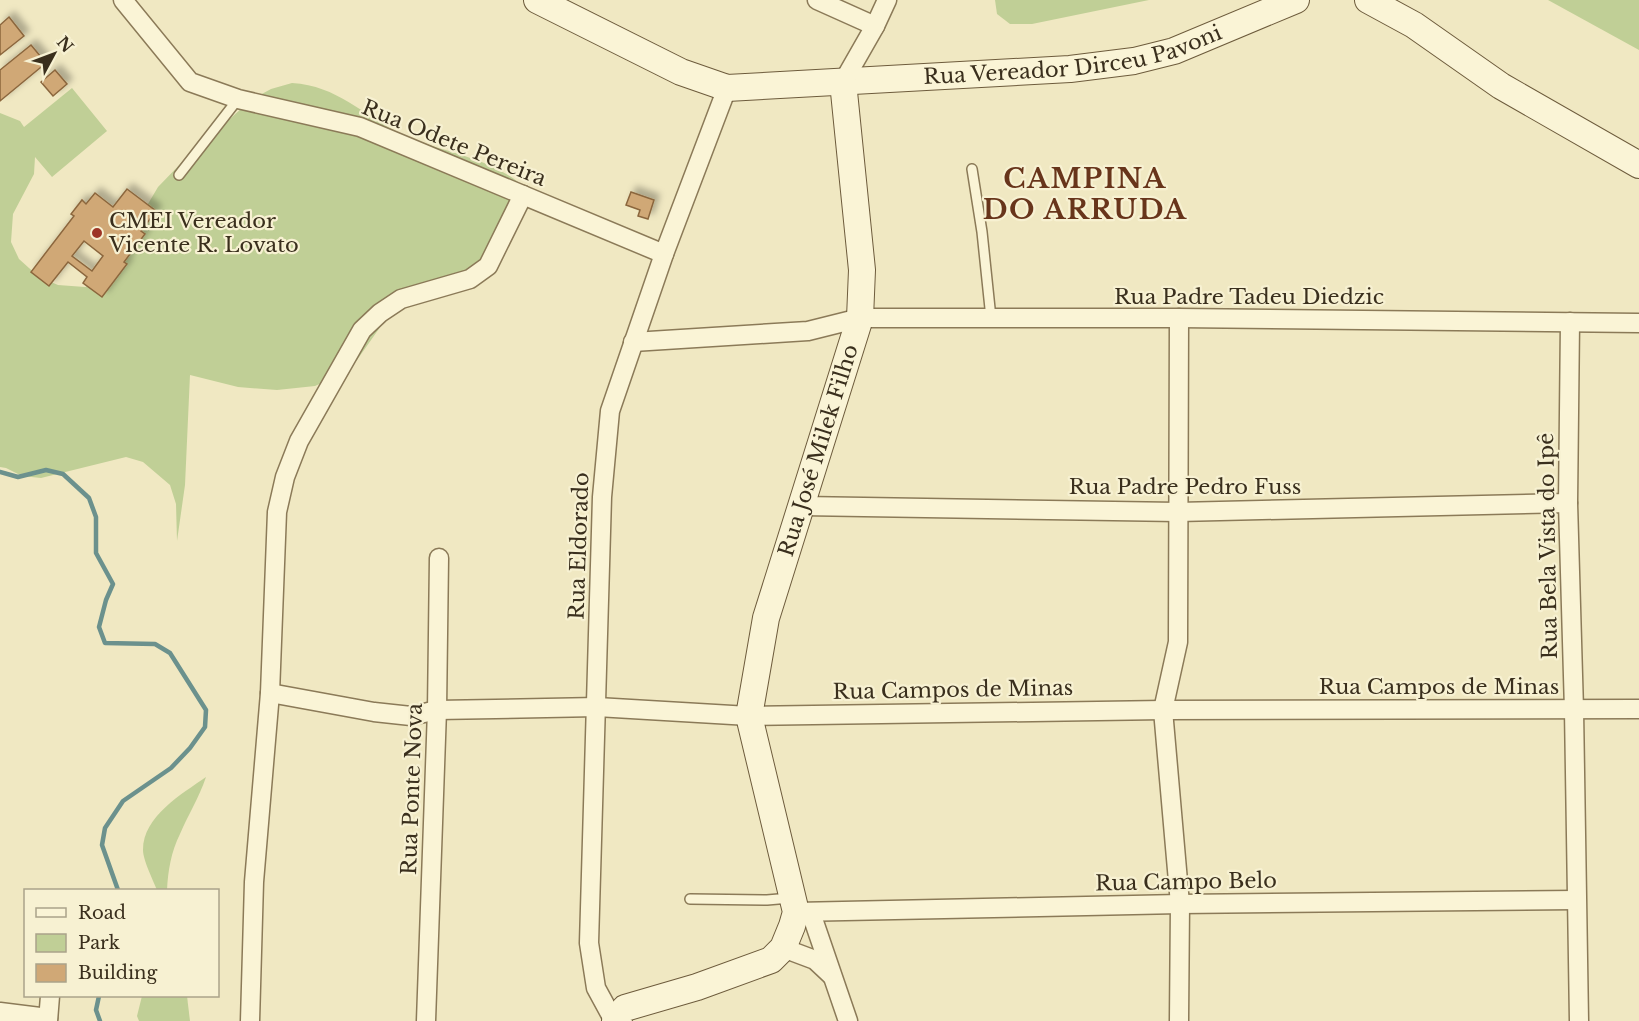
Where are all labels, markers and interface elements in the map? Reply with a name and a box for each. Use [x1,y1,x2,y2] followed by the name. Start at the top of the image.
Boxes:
[923,20,1226,90] street label: Rua Vereador Dirceu Pavoni
[24,24,84,84] north arrow
[53,32,78,56] text: N
[358,94,550,192] street label: Rua Odete Pereira
[983,162,1187,226] district label: CAMPINA DO ARRUDA
[108,208,299,258] place label: CMEI Vereador Vicente R. Lovato
[90,226,104,240] marker: CMEI Vereador Vicente R. Lovato
[1114,284,1384,310] street label: Rua Padre Tadeu Diedzic
[773,341,864,560] street label: Rua José Milek Filho
[1533,433,1563,659] street label: Rua Bela Vista do Ipê
[563,472,595,620] street label: Rua Eldorado
[1069,474,1301,500] street label: Rua Padre Pedro Fuss
[1319,674,1559,700] street label: Rua Campos de Minas
[833,675,1073,705] street label: Rua Campos de Minas
[396,702,428,875] street label: Rua Ponte Nova
[1095,867,1277,897] street label: Rua Campo Belo
[24,889,219,997] legend
[78,902,126,924] text: Road
[78,932,120,954] text: Park
[78,962,157,984] text: Building

